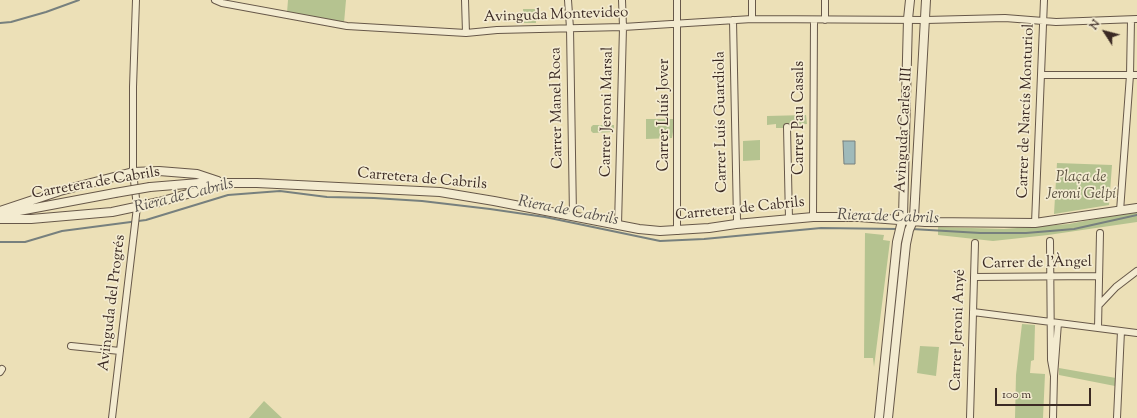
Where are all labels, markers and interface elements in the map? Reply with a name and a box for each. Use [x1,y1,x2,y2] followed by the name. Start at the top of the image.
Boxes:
[483,4,629,28] street label: Avinguda Montevideo
[1085,12,1125,52] north arrow
[1086,17,1104,33] text: N
[1015,23,1039,199] street label: Carrer de Narcís Monturiol
[548,47,568,169] street label: Carrer Manel Roca
[598,47,618,177] street label: Carrer Jeroni Marsal
[712,51,732,193] street label: Carrer Luís Guardiola
[656,59,674,171] street label: Carrer Lluís Jover
[791,61,809,175] street label: Carrer Pau Casals
[893,67,917,193] street label: Avinguda Carles III
[30,164,162,204] street label: Carretera de Cabrils
[356,165,488,195] street label: Carretera de Cabrils
[1046,169,1116,204] park label: Plaça de Jeroni Gelpí
[132,175,236,219] water label: Riera de Cabrils
[516,193,620,231] water label: Riera de Cabrils
[674,194,806,226] street label: Carretera de Cabrils
[837,207,939,229] water label: Riera de Cabrils
[96,234,130,372] street label: Avinguda del Progrés
[982,254,1092,274] street label: Carrer de l'Àngel
[948,269,970,391] street label: Carrer Jeroni Anyé
[997,380,1093,406] scale bar
[1002,386,1031,404] text: 100 m

